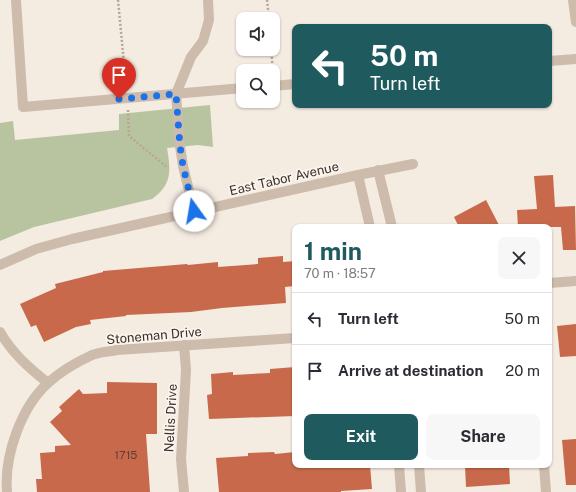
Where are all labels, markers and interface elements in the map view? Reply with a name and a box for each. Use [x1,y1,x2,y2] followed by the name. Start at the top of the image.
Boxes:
[236,12,280,108] map controls
[236,12,280,56] button: sound
[370,39,438,72] text: 50 m
[304,40,356,92] icon: left
[102,58,136,99] pin
[108,64,130,86] icon: arrive
[236,64,280,108] button: search
[370,73,440,94] text: Turn left
[228,159,340,198] street label: East Tabor Avenue
[173,190,215,232] position arrow
[304,237,362,265] text: 1 min
[498,237,540,279] button: close
[304,266,376,281] text: 70 m · 18:57
[304,308,326,330] icon: left
[338,310,399,327] text: Turn left
[505,310,540,327] text: 50 m
[106,324,202,347] street label: Stoneman Drive
[304,360,326,382] icon: arrive
[338,362,483,379] text: Arrive at destination
[505,362,540,379] text: 20 m
[161,383,180,453] street label: Nellis Drive
[304,414,418,460] button: Exit
[426,414,540,460] button: Share
[115,449,137,461] house number: 1715

